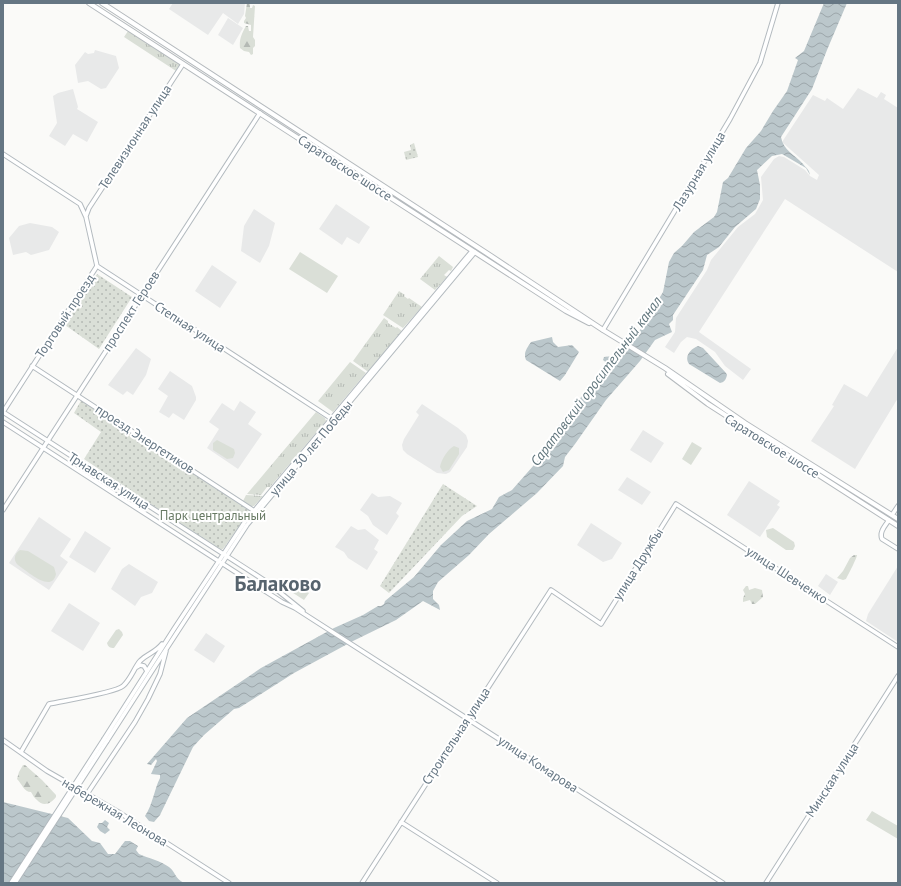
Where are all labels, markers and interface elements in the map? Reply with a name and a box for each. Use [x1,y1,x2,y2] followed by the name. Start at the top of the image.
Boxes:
[95,81,175,193] street label: Телевизионная улица
[668,128,729,215] street label: Лазурная улица
[295,131,395,205] street label: Саратовское шоссе
[99,267,163,355] street label: проспект Героев
[31,271,99,361] street label: Торговый проезд
[526,293,666,469] water label: Саратовский оросительный канал
[151,298,229,356] street label: Степная улица
[266,397,356,499] street label: улица 30 лет Победы
[92,401,198,477] street label: проезд Энергетиков
[721,410,823,482] street label: Саратовское шоссе
[65,448,153,514] street label: Трнавская улица
[160,507,266,524] park label: Парк центральный
[609,525,667,603] street label: улица Дружбы
[743,542,831,608] street label: улица Шевченко
[235,570,321,597] district label: Балаково
[418,684,494,788] street label: Строительная улица
[495,732,581,796] street label: улица Комарова
[802,739,862,821] street label: Минская улица
[59,774,171,850] street label: набережная Леонова

